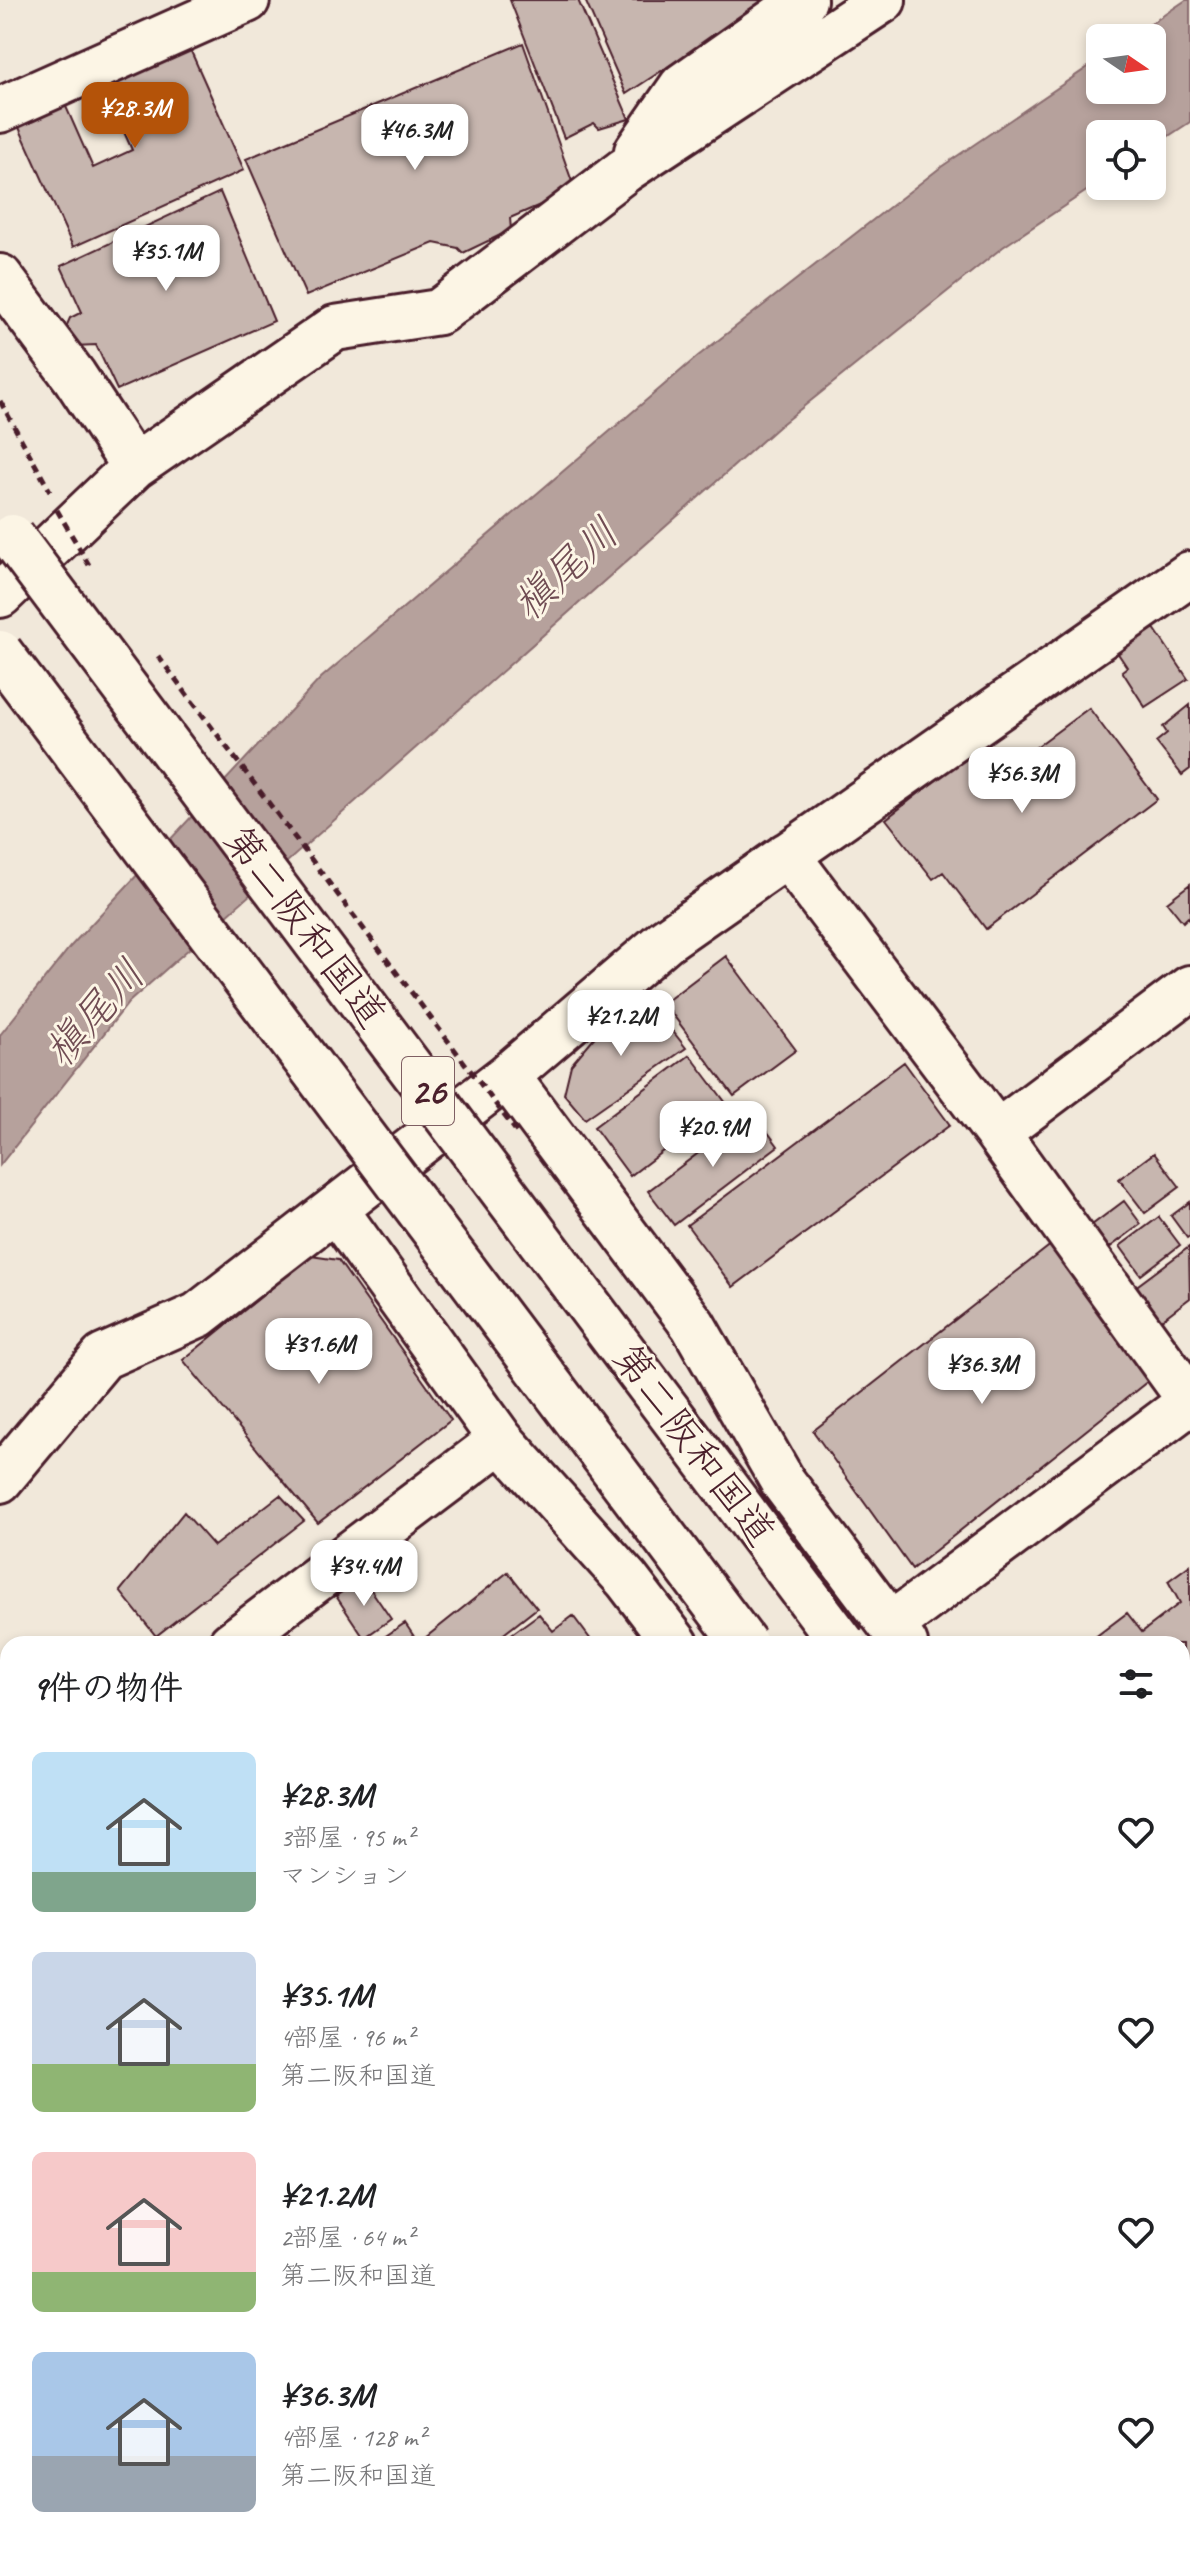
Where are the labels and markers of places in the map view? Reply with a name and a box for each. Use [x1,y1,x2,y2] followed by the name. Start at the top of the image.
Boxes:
[70,82,200,150] pin: ¥28.3M
[350,104,480,172] pin: ¥46.3M
[101,225,231,293] pin: ¥35.1M
[957,747,1087,815] pin: ¥56.3M
[556,990,686,1058] pin: ¥21.2M
[648,1101,778,1169] pin: ¥20.9M
[254,1318,384,1386] pin: ¥31.6M
[917,1338,1047,1406] pin: ¥36.3M
[299,1540,429,1608] pin: ¥34.4M

